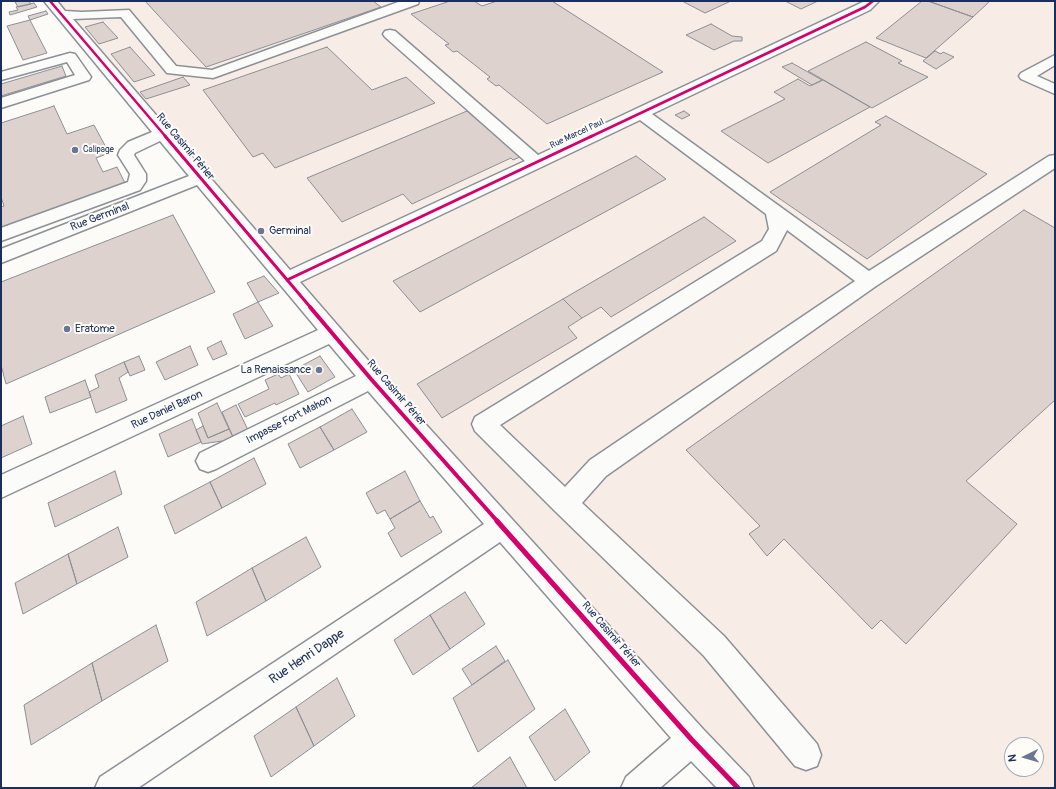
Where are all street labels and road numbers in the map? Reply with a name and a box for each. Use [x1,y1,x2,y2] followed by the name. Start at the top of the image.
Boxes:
[153,111,217,183] street label: Rue Casimir Périer
[548,117,606,151] street label: Rue Marcel Paul
[69,200,131,234] street label: Rue Germinal
[364,357,428,429] street label: Rue Casimir Périer
[129,388,205,432] street label: Rue Daniel Baron
[244,393,334,447] street label: Impasse Fort Mahon
[579,599,643,671] street label: Rue Casimir Périer
[267,626,347,688] street label: Rue Henri Dappe

